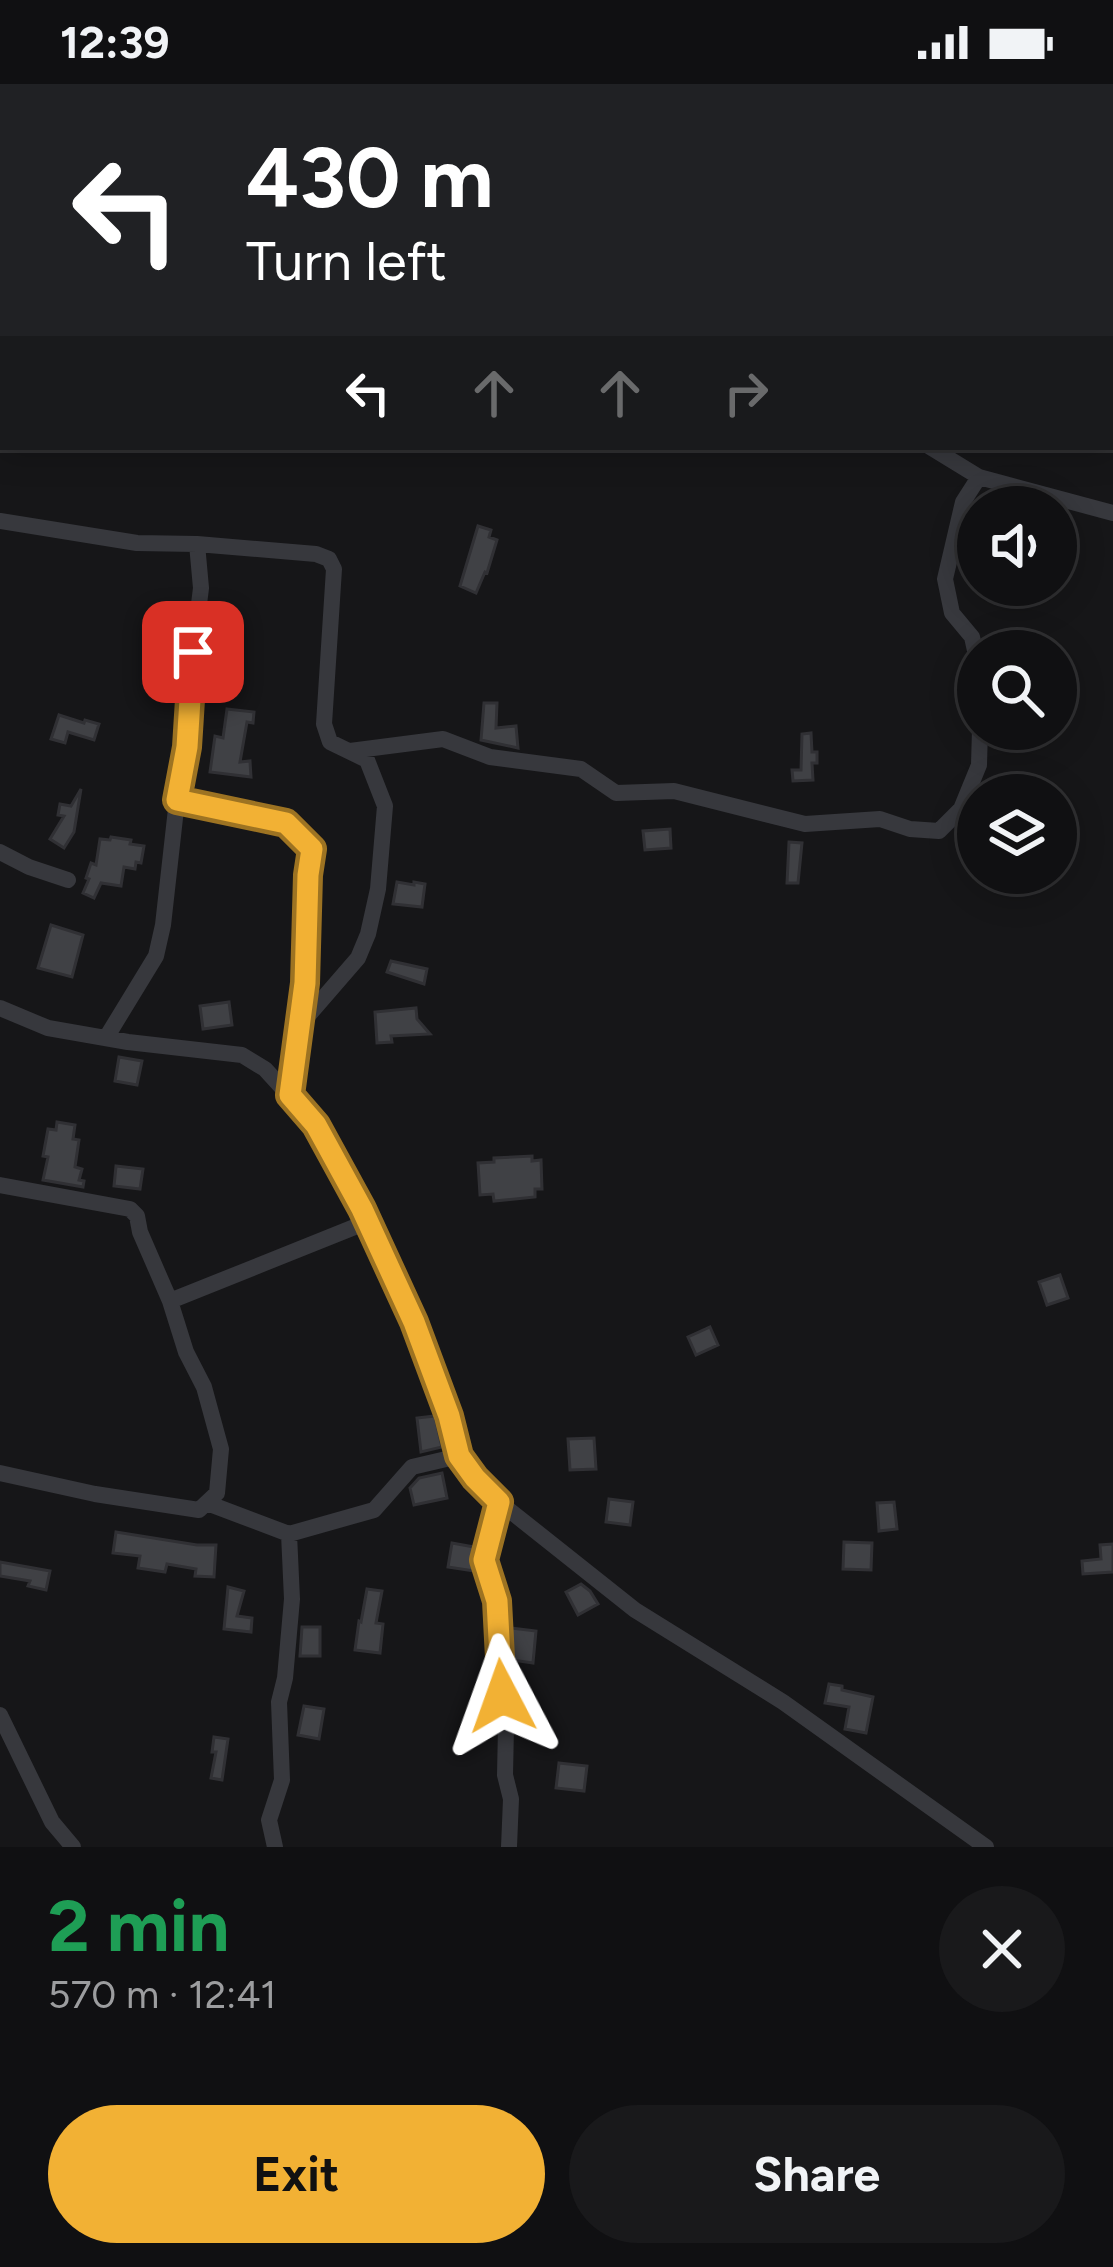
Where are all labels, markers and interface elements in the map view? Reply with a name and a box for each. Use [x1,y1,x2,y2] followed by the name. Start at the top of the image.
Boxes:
[60,15,170,69] text: 12:39
[246,127,494,228] text: 430 m
[48,132,204,288] icon: left
[246,229,447,294] text: Turn left
[335,360,401,426] icon: left
[461,360,527,426] icon: ahead
[587,360,653,426] icon: ahead
[713,360,779,426] icon: right
[957,486,1077,894] map controls
[957,486,1077,606] button: sound
[142,601,244,703] pin
[160,619,226,685] icon: arrive
[957,630,1077,750] button: search
[957,774,1077,894] button: layers
[439,1633,565,1759] position arrow
[48,1883,229,1969] text: 2 min
[939,1886,1065,2012] button: close
[48,1971,276,2018] text: 570 m · 12:41
[48,2105,545,2243] button: Exit
[569,2105,1065,2243] button: Share

